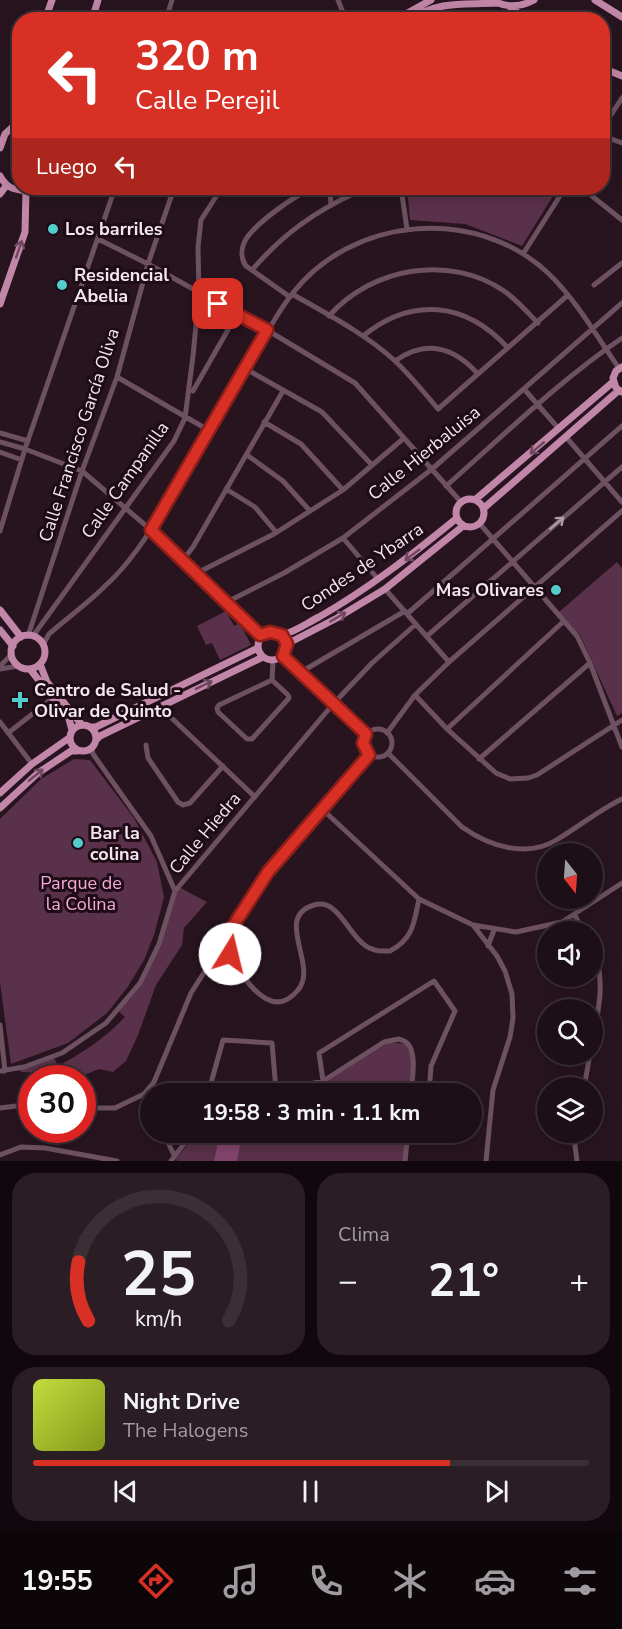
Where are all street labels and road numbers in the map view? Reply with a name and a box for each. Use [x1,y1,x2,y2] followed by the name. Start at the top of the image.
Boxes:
[33,325,125,545] street label: Calle Francisco García Oliva
[363,400,485,506] street label: Calle Hierbaluisa
[76,417,174,543] street label: Calle Campanilla
[296,517,428,617] street label: Condes de Ybarra
[164,787,246,879] street label: Calle Hiedra

